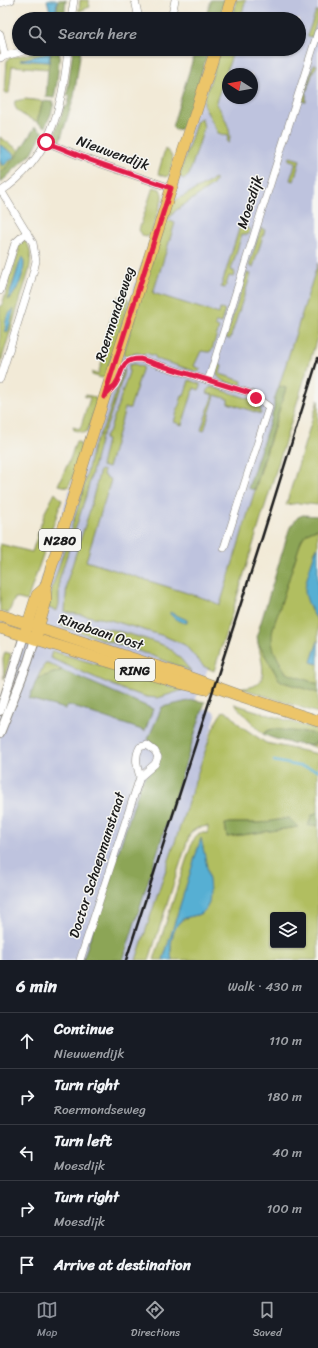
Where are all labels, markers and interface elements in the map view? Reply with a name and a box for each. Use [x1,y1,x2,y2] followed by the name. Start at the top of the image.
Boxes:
[12,12,306,56] search box
[58,21,137,47] text: Search here
[26,23,48,45] icon: search
[222,68,258,104] north arrow
[73,128,153,178] street label: Nieuwendijk
[37,133,55,151] route start
[230,171,271,232] street label: Moesdijk
[88,263,142,365] street label: Roermondseweg
[247,389,265,407] route end
[39,529,81,551] road number: N280
[55,607,148,658] street label: Ringbaan Oost
[115,659,155,681] road number: RING
[62,787,133,941] street label: Doctor Schaepmanstraat
[270,912,306,948] map controls
[270,912,306,948] button: layers
[16,971,57,1001] text: 6 min
[228,975,302,998] text: Walk · 430 m
[54,1016,114,1042] text: Continue
[269,1029,302,1052] text: 110 m
[16,1030,38,1052] icon: ahead
[54,1042,125,1065] text: Nieuwendijk
[54,1072,119,1098] text: Turn right
[267,1085,302,1108] text: 180 m
[16,1086,38,1108] icon: right
[54,1098,146,1121] text: Roermondseweg
[54,1128,112,1154] text: Turn left
[272,1141,302,1164] text: 40 m
[16,1142,38,1164] icon: left
[54,1154,105,1177] text: Moesdijk
[54,1184,119,1210] text: Turn right
[267,1197,302,1220] text: 100 m
[16,1198,38,1220] icon: right
[54,1210,105,1233] text: Moesdijk
[54,1252,191,1278] text: Arrive at destination
[16,1254,38,1276] icon: arrive
[36,1299,58,1342] tab: Map
[131,1299,180,1342] tab: Directions
[253,1299,282,1342] tab: Saved

